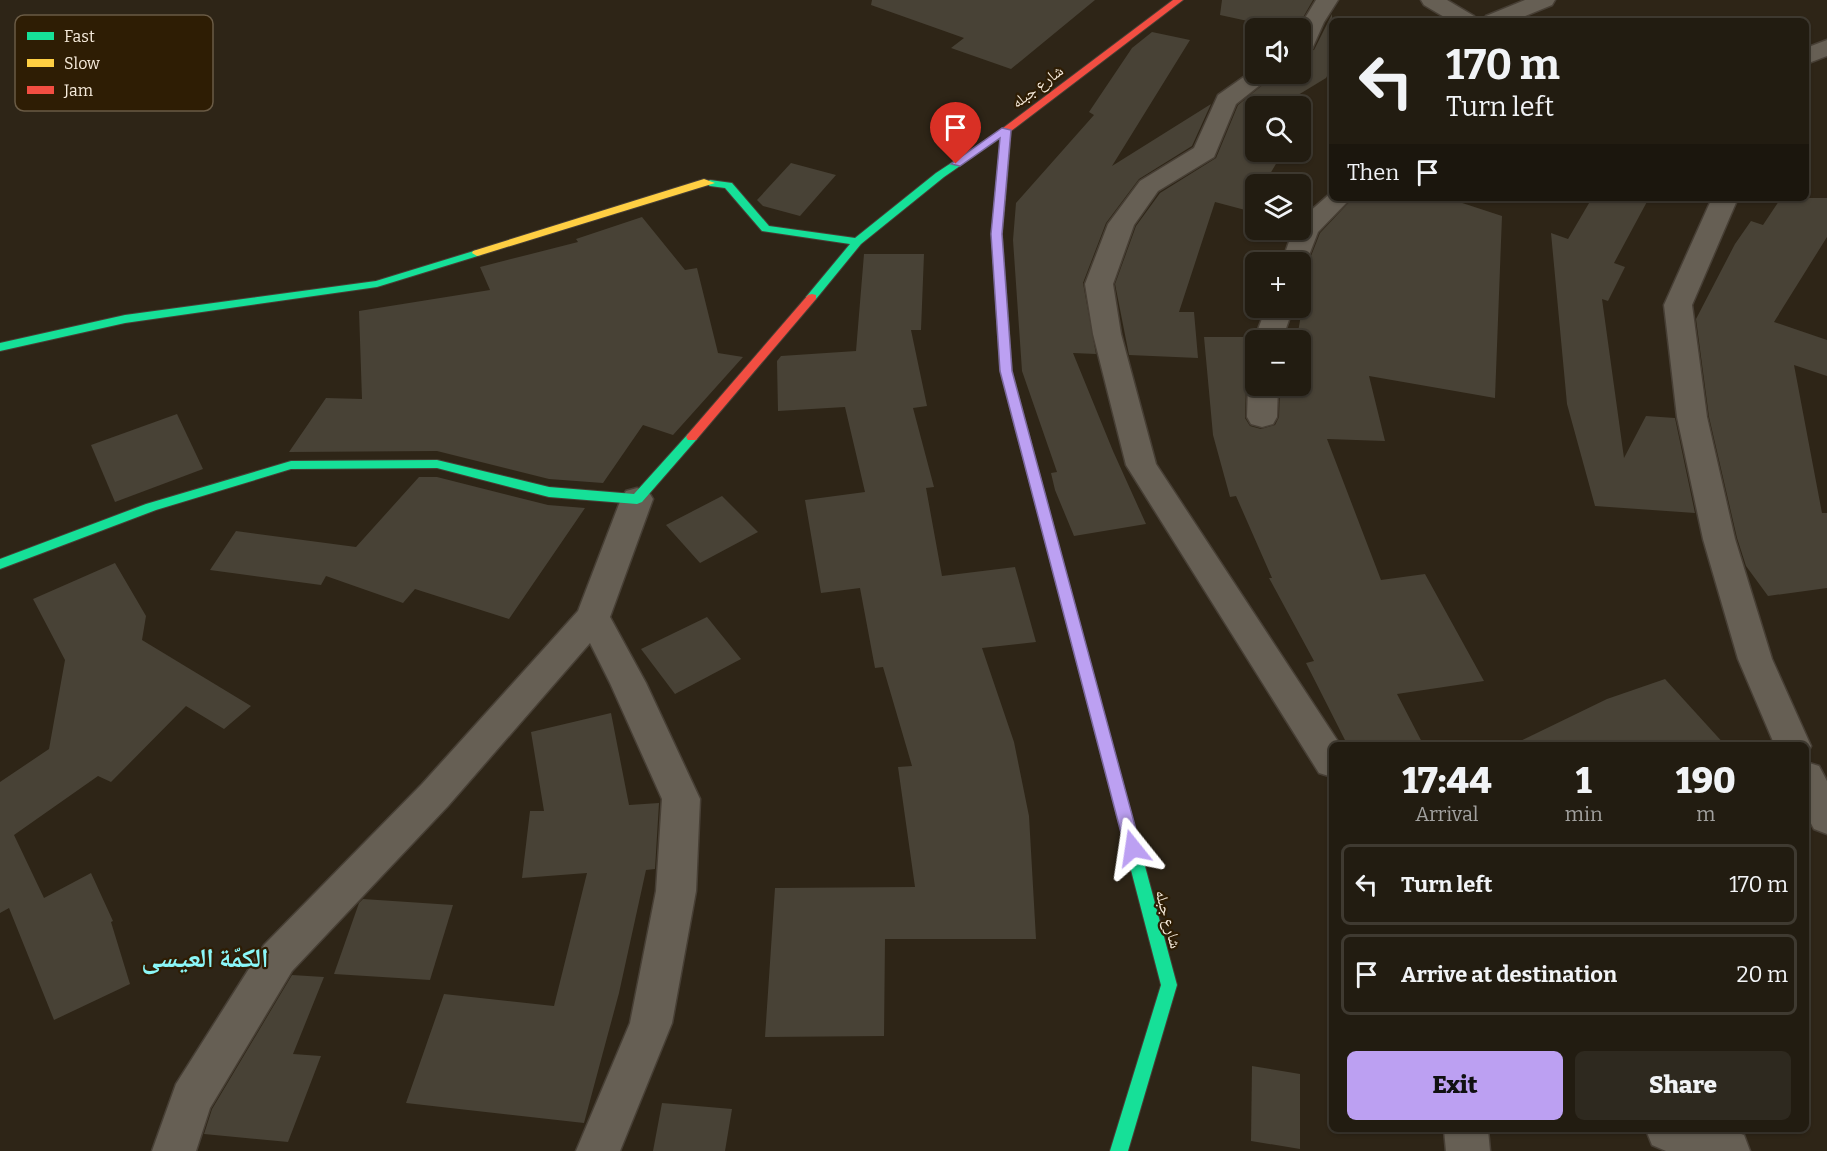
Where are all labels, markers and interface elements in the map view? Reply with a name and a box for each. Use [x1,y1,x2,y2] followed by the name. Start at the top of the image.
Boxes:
[15,15,213,111] legend
[1245,18,1311,396] map controls
[1245,18,1311,84] button: sound
[64,27,95,46] text: Fast
[1446,40,1560,90] text: 170 m
[1347,42,1425,120] icon: left
[64,54,100,73] text: Slow
[1008,61,1067,113] street label: شارع جبله
[63,81,93,100] text: Jam
[1446,91,1554,123] text: Turn left
[1245,96,1311,162] button: search
[930,102,981,164] pin
[939,111,972,144] icon: arrive
[1411,156,1444,189] icon: arrive
[1347,159,1399,186] text: Then
[1245,174,1311,240] button: layers
[1245,252,1311,318] button: +
[1245,330,1311,396] button: −
[1402,759,1492,803] text: 17:44
[1576,759,1592,803] text: 1
[1676,759,1736,803] text: 190
[1415,802,1479,826] text: Arrival
[1565,802,1603,826] text: min
[1696,802,1715,826] text: m
[1101,816,1165,880] position arrow
[1350,868,1383,901] icon: left
[1401,871,1493,898] text: Turn left
[1729,871,1788,898] text: 170 m
[1151,888,1185,951] street label: شارع جبله
[141,942,269,975] district label: الكمّة العيسى
[1350,958,1383,991] icon: arrive
[1401,961,1617,988] text: Arrive at destination
[1737,961,1788,988] text: 20 m
[1347,1051,1563,1120] button: Exit
[1575,1051,1791,1120] button: Share

